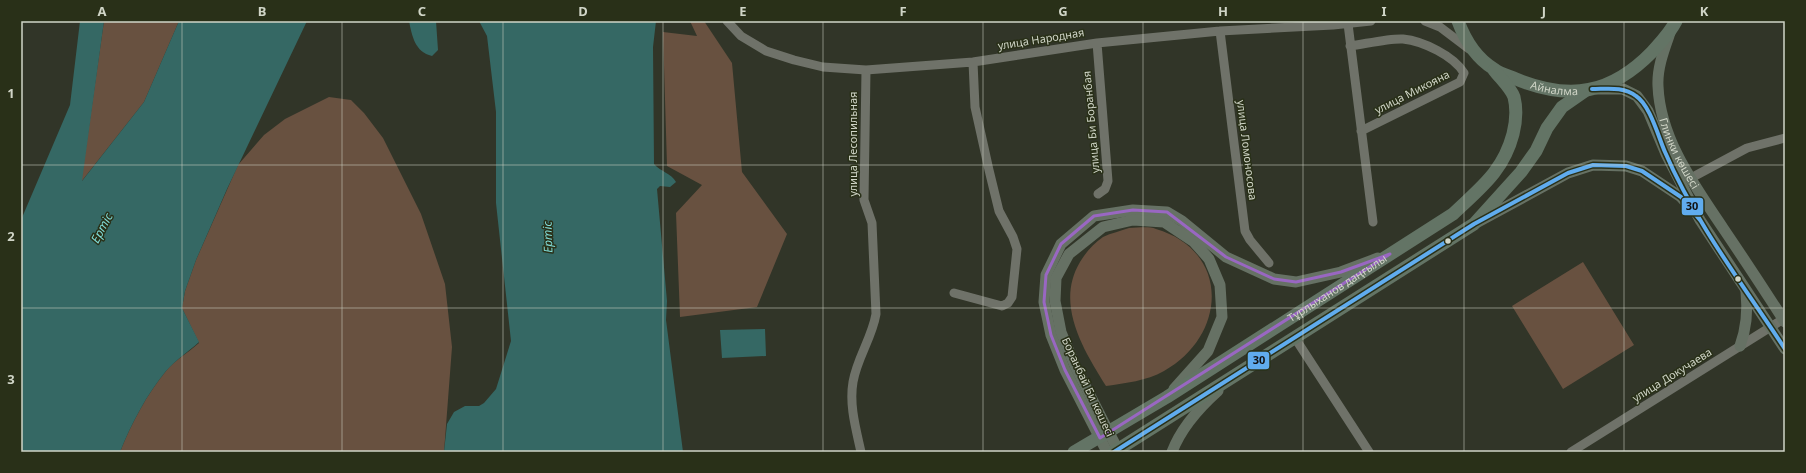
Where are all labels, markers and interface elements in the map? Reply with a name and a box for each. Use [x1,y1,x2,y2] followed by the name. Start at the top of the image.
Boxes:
[98,2,107,20] text: A
[258,2,266,20] text: B
[418,2,426,20] text: C
[578,2,588,20] text: D
[739,2,747,20] text: E
[899,2,907,20] text: F
[1058,2,1068,20] text: G
[1218,2,1228,20] text: H
[1381,2,1387,20] text: I
[1541,2,1546,20] text: J
[1700,2,1709,20] text: K
[997,24,1085,53] street label: улица Народная
[1372,66,1452,117] street label: улица Микояна
[1079,70,1102,174] street label: улица Би Боранбая
[1529,77,1578,98] street label: Айналма
[7,84,15,102] text: 1
[845,92,860,196] street label: улица Лесопильная
[1234,99,1261,201] street label: улица Ломоносова
[1656,116,1703,192] street label: Глинки көшесі
[1681,197,1704,216] line badge: 30
[1686,198,1698,213] text: 30
[87,209,117,246] water label: Ертіс
[538,220,557,253] water label: Ертіс
[7,227,15,245] text: 2
[1443,236,1453,246] unlabelled marker
[1284,250,1389,325] street label: Тұрлыханов даңғылы
[1733,274,1743,284] unlabelled marker
[1059,335,1118,439] street label: Боранбай Би көшесі
[1629,344,1714,405] street label: улица Докучаева
[1247,351,1270,370] line badge: 30
[1253,352,1265,367] text: 30
[7,370,15,388] text: 3

